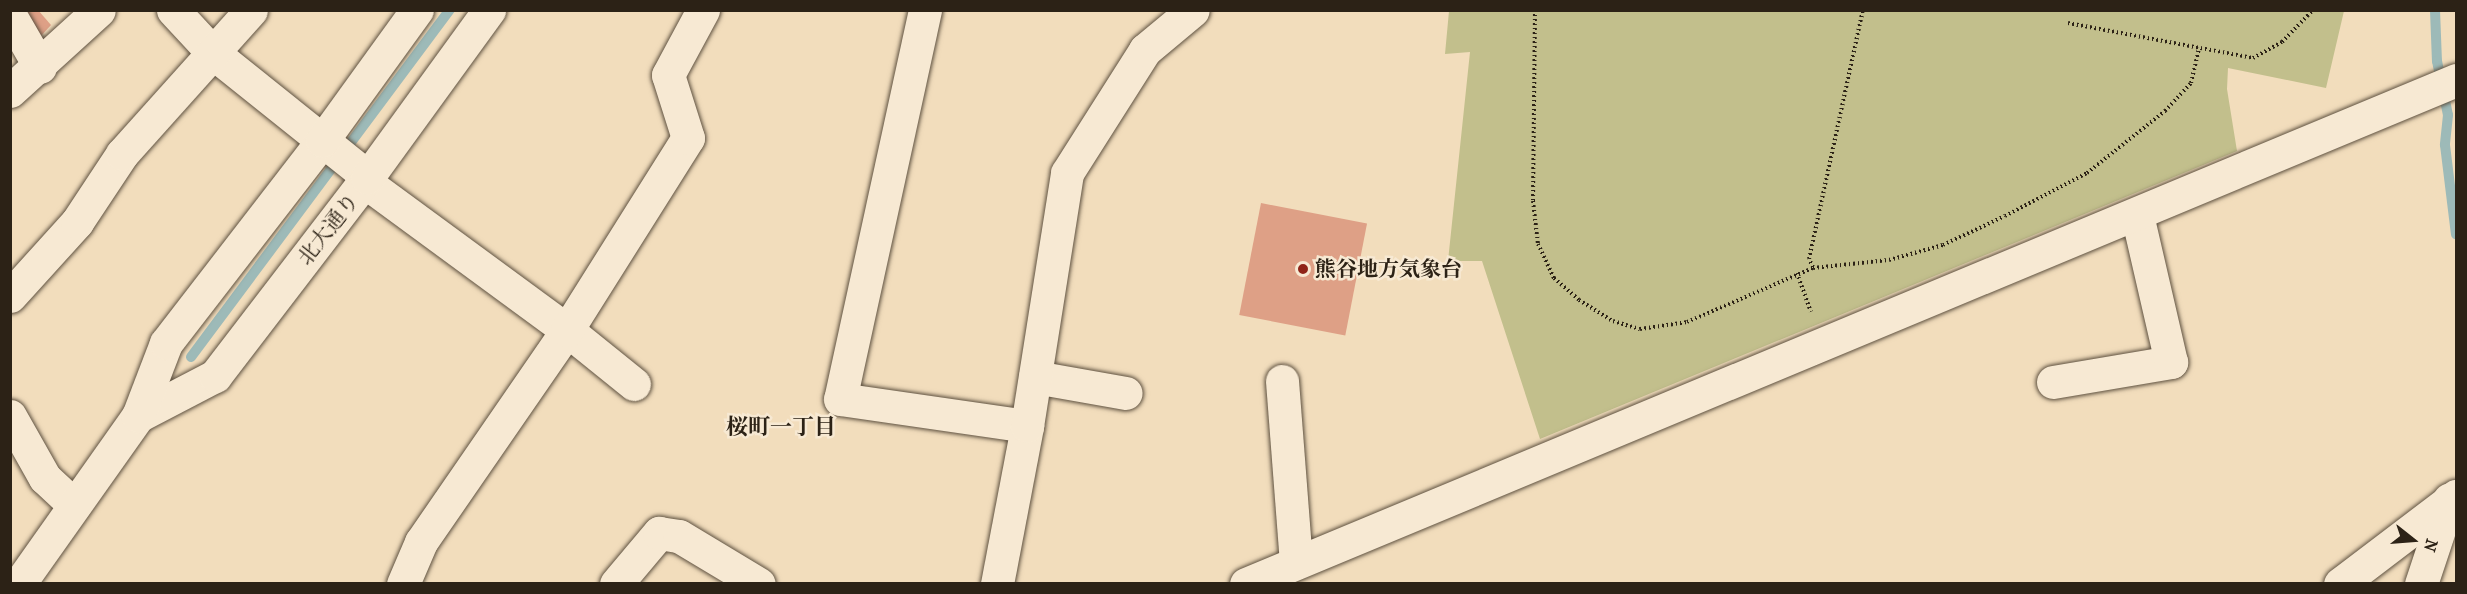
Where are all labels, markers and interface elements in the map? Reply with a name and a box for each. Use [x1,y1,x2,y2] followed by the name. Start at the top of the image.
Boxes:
[292,188,364,270] street label: 北大通り
[1315,256,1462,282] place label: 熊谷地方気象台
[1296,262,1310,276] marker: 熊谷地方気象台
[726,415,836,441] district label: 桜町一丁目
[2383,510,2443,570] north arrow
[2420,537,2442,554] text: N

